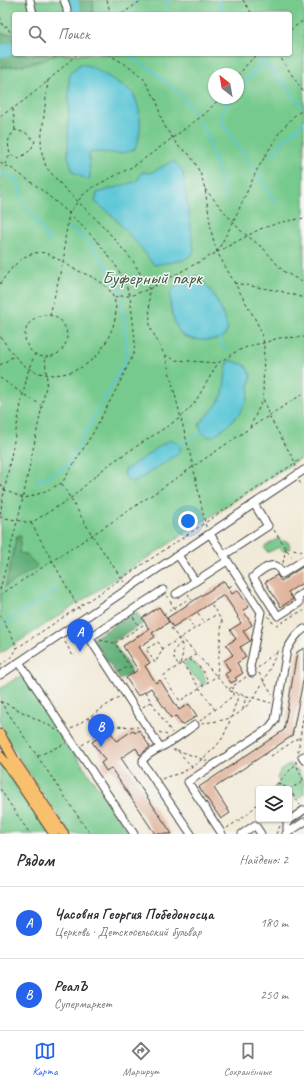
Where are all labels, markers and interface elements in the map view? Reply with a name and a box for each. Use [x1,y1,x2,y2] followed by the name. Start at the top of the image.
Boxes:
[12,12,292,56] search box
[26,23,48,45] icon: search
[58,25,90,44] text: Поиск
[208,68,244,104] north arrow
[102,266,203,290] park label: Буферный парк
[178,511,198,531] your location
[67,619,93,652] pin: A
[88,714,114,747] pin: B
[256,786,292,822] map controls
[256,786,292,822] button: layers
[16,850,54,871] text: Рядом
[240,852,288,868] text: Найдено: 2
[54,905,214,924] text: Часовня Георгия Победоносца
[26,915,32,931] text: A
[260,915,288,931] text: 180 m
[54,924,201,940] text: Церковь · Детскосельский бульвар
[54,977,88,996] text: РеалЪ
[26,987,32,1003] text: B
[260,987,288,1003] text: 250 m
[54,996,112,1012] text: Супермаркет
[32,1040,58,1078] tab: Карта
[123,1040,159,1078] tab: Маршрут
[224,1040,272,1078] tab: Сохранённые

